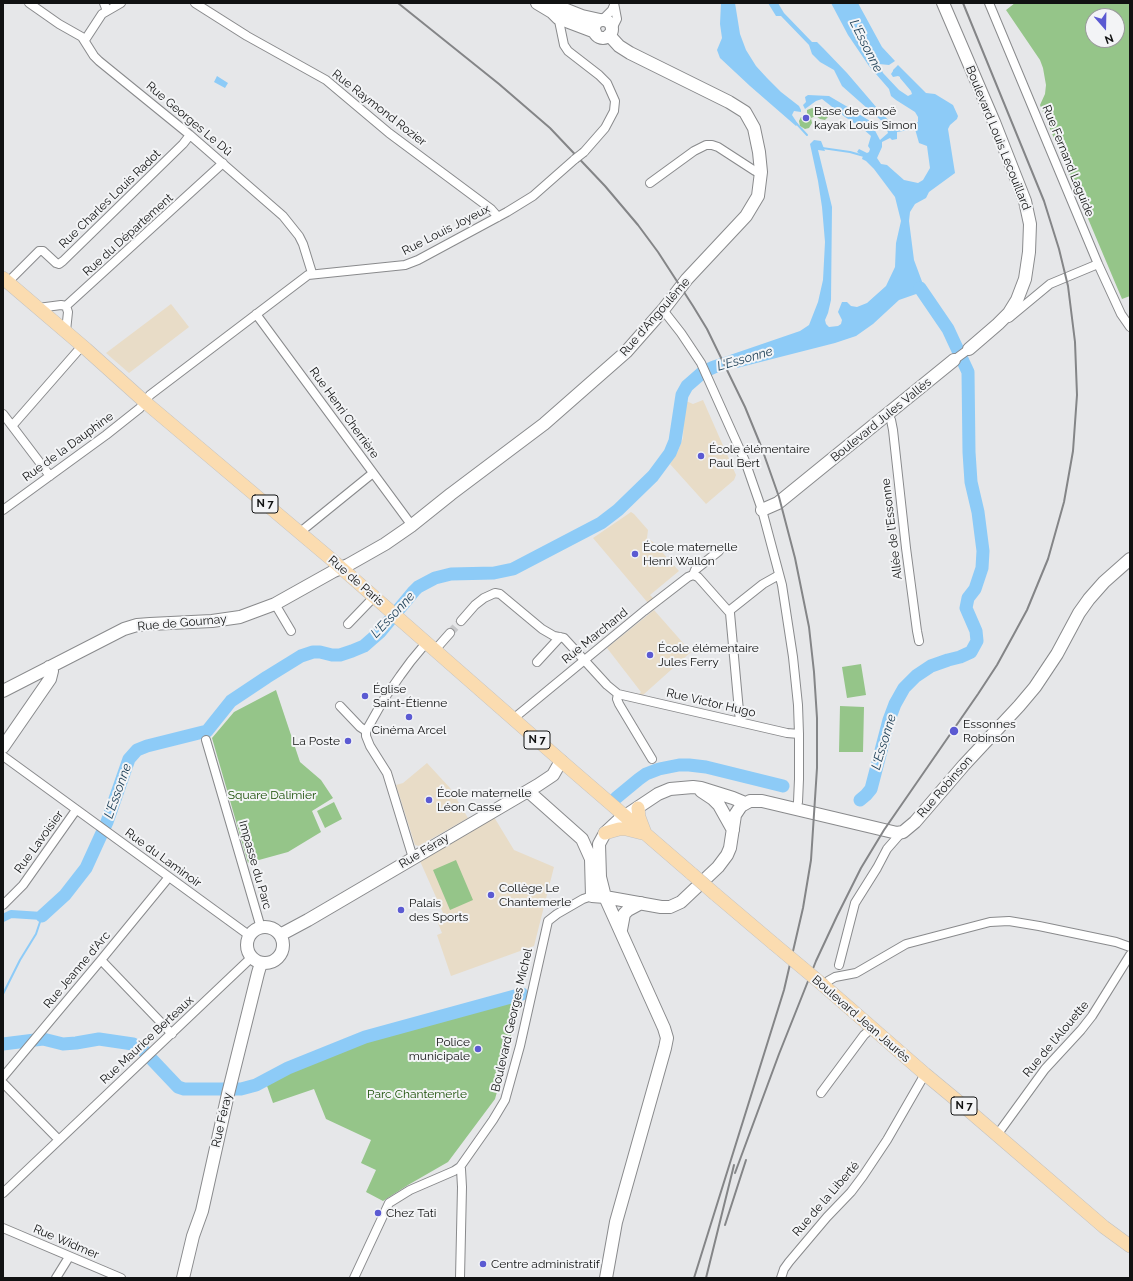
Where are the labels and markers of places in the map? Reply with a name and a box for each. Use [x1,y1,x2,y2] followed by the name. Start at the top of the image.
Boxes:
[814,104,917,132] place label: Base de canoë kayak Louis Simon
[801,113,811,123] marker: Base de canoë kayak Louis Simon
[709,442,810,470] place label: École élémentaire Paul Bert
[696,451,706,461] marker: École élémentaire Paul Bert
[643,540,737,568] place label: École maternelle Henri Wallon
[630,549,640,559] marker: École maternelle Henri Wallon
[658,641,759,669] place label: École élémentaire Jules Ferry
[645,650,655,660] marker: École élémentaire Jules Ferry
[373,682,447,710] place label: Église Saint-Étienne
[360,691,370,701] marker: Église Saint-Étienne
[404,712,414,722] marker: Cinéma Arcel
[963,717,1016,745] place label: Essonnes Robinson
[372,723,446,737] place label: Cinéma Arcel
[948,725,960,737] marker: Essonnes Robinson
[292,734,340,748] place label: La Poste
[343,736,353,746] marker: La Poste
[437,786,531,814] place label: École maternelle Léon Casse
[424,795,434,805] marker: École maternelle Léon Casse
[499,881,571,909] place label: Collège Le Chantemerle
[486,890,496,900] marker: Collège Le Chantemerle
[409,896,468,924] place label: Palais des Sports
[396,905,406,915] marker: Palais des Sports
[409,1035,470,1063] place label: Police municipale
[473,1044,483,1054] marker: Police municipale
[386,1206,436,1220] place label: Chez Tati
[373,1208,383,1218] marker: Chez Tati
[491,1257,600,1271] place label: Centre administratif
[478,1259,488,1269] marker: Centre administratif

